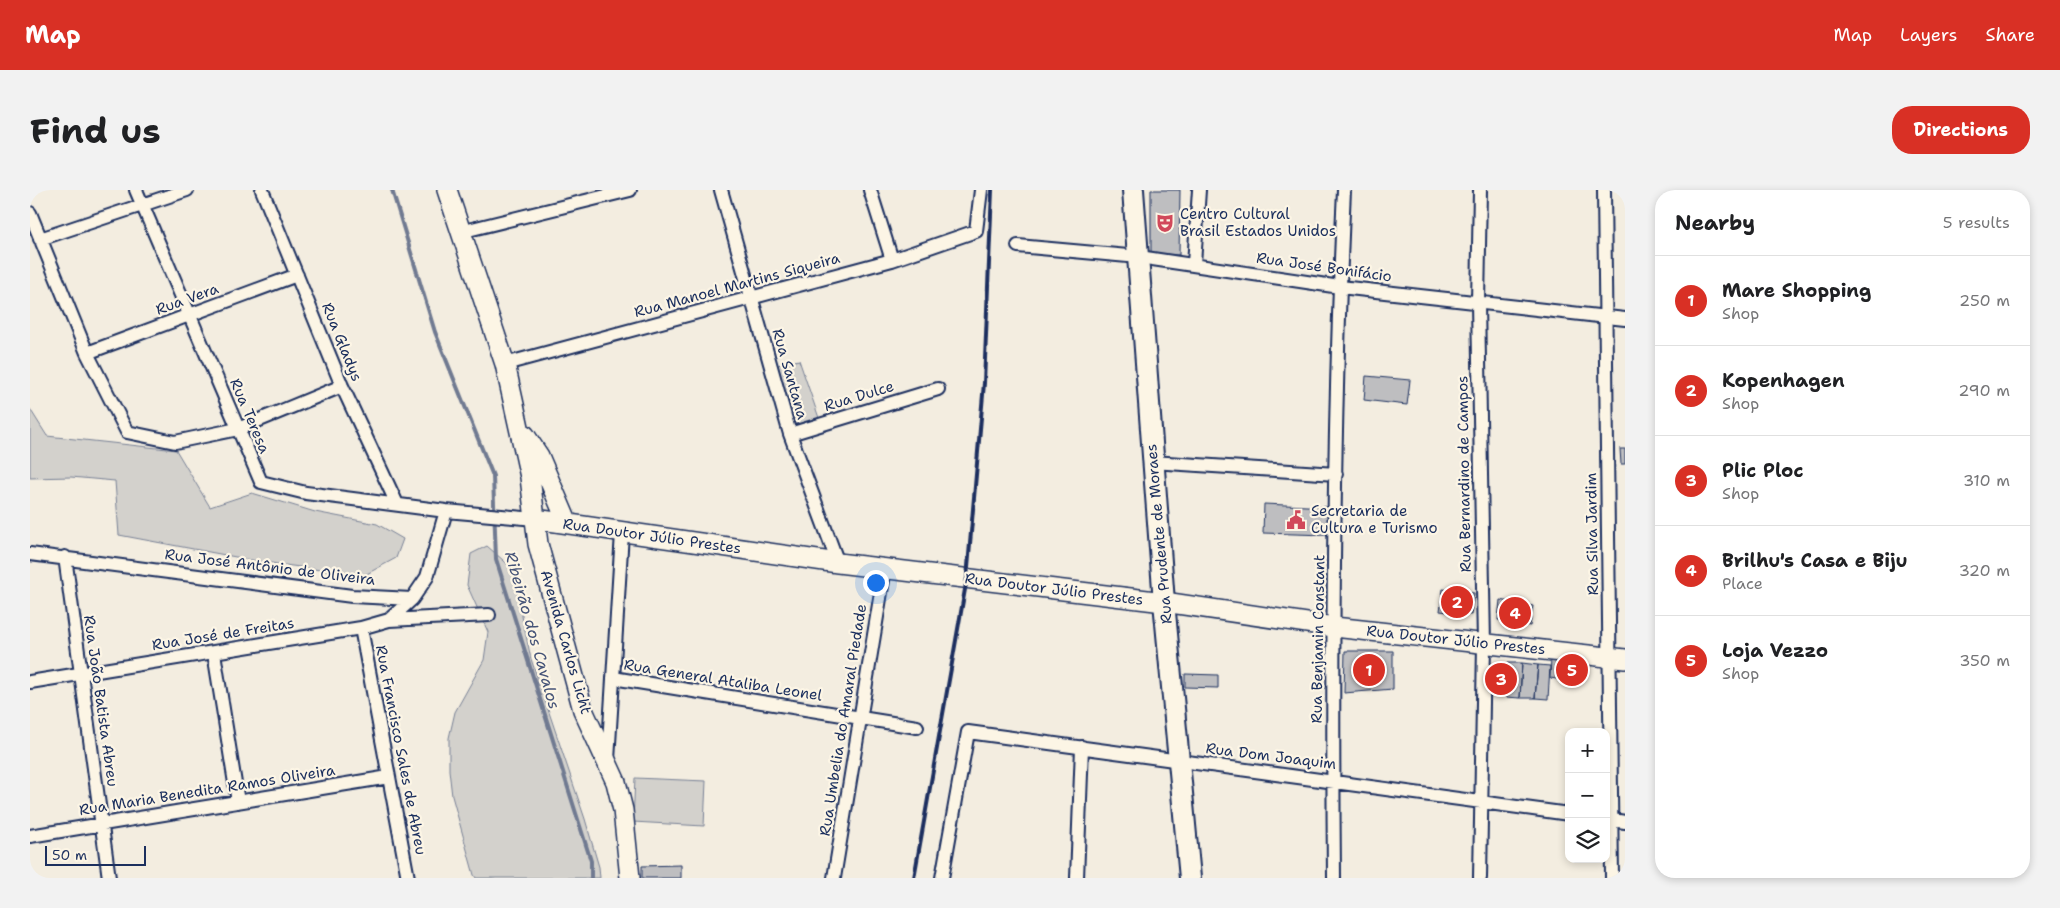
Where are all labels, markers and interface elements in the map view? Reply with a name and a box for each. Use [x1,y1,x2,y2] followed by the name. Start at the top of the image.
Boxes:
[25,19,81,51] text: Map
[1834,23,1872,47] text: Map
[1900,23,1957,47] text: Layers
[1985,23,2035,47] text: Share
[1892,106,2030,154] button: Directions
[30,107,161,154] text: Find us
[1180,204,1336,241] place label: Centro Cultural Brasil Estados Unidos
[1675,209,1755,237] text: Nearby
[1154,212,1176,234] theatre icon: Centro Cultural Brasil Estados Unidos
[1943,212,2010,233] text: 5 results
[632,248,843,322] street label: Rua Manoel Martins Siqueira
[1255,248,1393,286] street label: Rua José Bonifácio
[153,278,222,320] street label: Rua Vera
[1722,278,1871,303] text: Mare Shopping
[1687,290,1695,311] text: 1
[1959,290,2010,311] text: 250 m
[317,300,367,384] street label: Rua Gladys
[1722,303,1759,324] text: Shop
[768,326,813,422] street label: Rua Santana
[1722,368,1845,393] text: Kopenhagen
[225,375,275,457] street label: Rua Teresa
[1452,375,1476,573] street label: Rua Bernardino de Campos
[822,376,896,416] street label: Rua Dulce
[1685,380,1697,401] text: 2
[1958,380,2010,401] text: 290 m
[1722,393,1759,414] text: Shop
[1141,443,1177,625] street label: Rua Prudente de Moraes
[1722,458,1804,483] text: Plic Ploc
[1685,470,1697,491] text: 3
[1963,470,2010,491] text: 310 m
[1581,472,1603,596] street label: Rua Silva Jardim
[1722,483,1759,504] text: Shop
[1311,501,1438,538] place label: Secretaria de Cultura e Turismo
[1285,509,1307,531] public building icon: Secretaria de Cultura e Turismo
[562,514,742,558] street label: Rua Doutor Júlio Prestes
[164,544,377,590] street label: Rua José Antônio de Oliveira
[1722,548,1908,573] text: Brilhu's Casa e Biju
[500,549,565,712] water label: Ribeirão dos Cavalos
[1307,554,1329,724] street label: Rua Benjamin Constant
[1685,560,1697,581] text: 4
[1959,560,2010,581] text: 320 m
[536,568,596,716] street label: Avenida Carlos Licht
[964,568,1144,610] street label: Rua Doutor Júlio Prestes
[863,570,889,596] your location
[1722,573,1763,594] text: Place
[1441,583,1473,621] pin: 2
[1499,594,1531,632] pin: 4
[815,602,871,838] street label: Rua Umbelia do Amaral Piedade
[150,613,296,655] street label: Rua José de Freitas
[79,614,123,788] street label: Rua João Batista Abreu
[1366,621,1546,659] street label: Rua Doutor Júlio Prestes
[1722,638,1828,663] text: Loja Vezzo
[371,643,431,857] street label: Rua Francisco Sales de Abreu
[1686,650,1696,671] text: 5
[1959,650,2010,671] text: 350 m
[1353,651,1385,689] pin: 1
[1556,651,1588,689] pin: 5
[622,654,824,706] street label: Rua General Ataliba Leonel
[1485,660,1517,698] pin: 3
[1722,663,1759,684] text: Shop
[1565,728,1610,863] map controls
[1565,728,1610,773] button: +
[1205,738,1337,774] street label: Rua Dom Joaquim
[78,760,337,820] street label: Rua Maria Benedita Ramos Oliveira
[1565,773,1610,818] button: −
[1565,818,1610,863] button: layers
[45,843,146,866] scale bar
[52,846,87,864] text: 50 m

